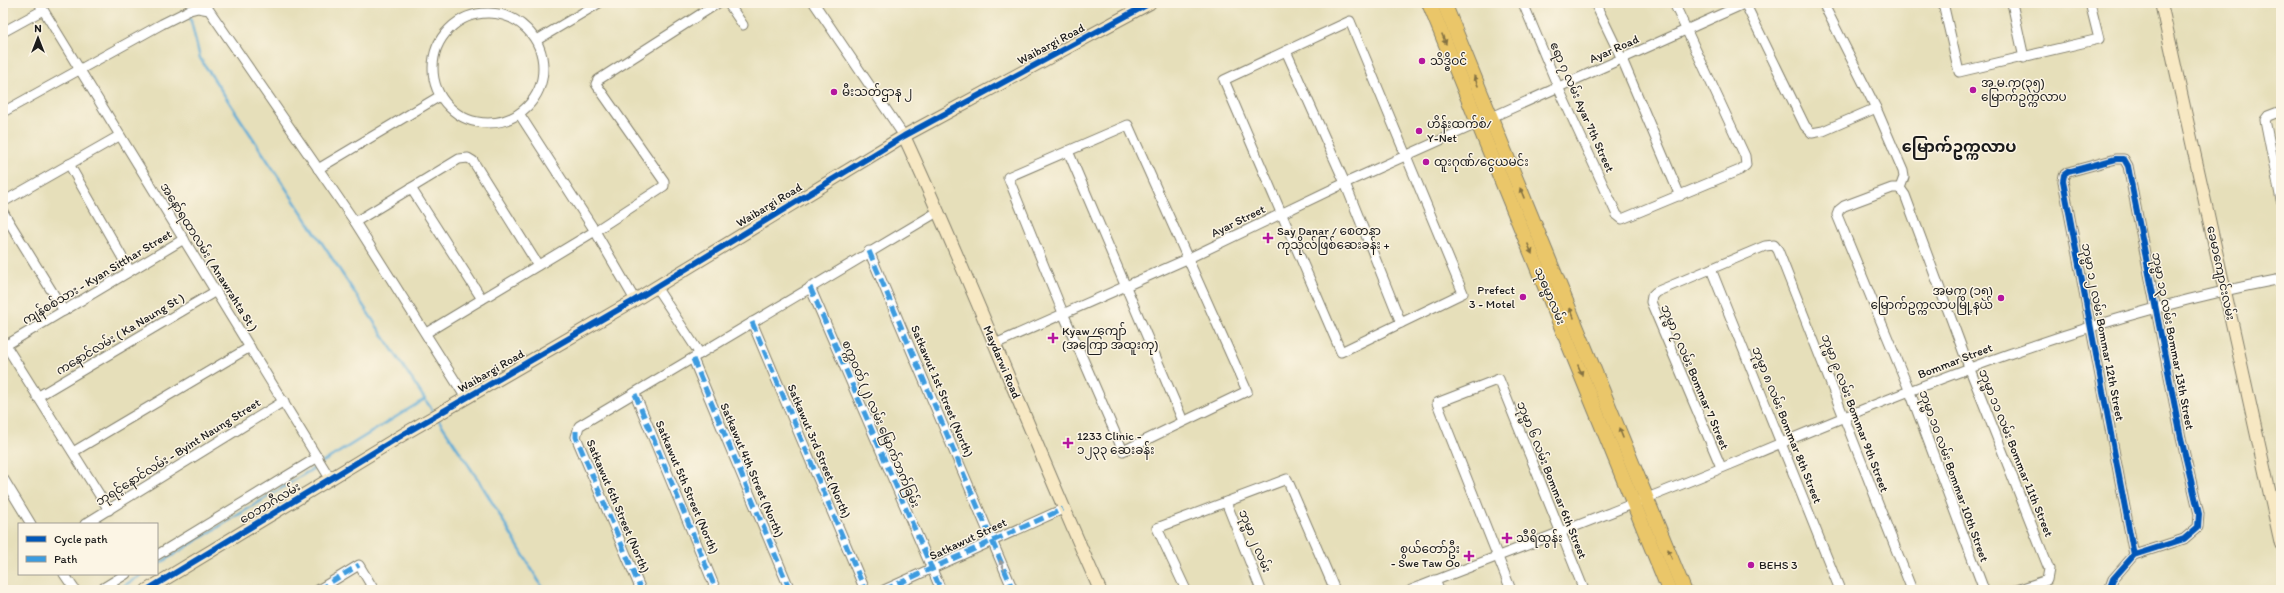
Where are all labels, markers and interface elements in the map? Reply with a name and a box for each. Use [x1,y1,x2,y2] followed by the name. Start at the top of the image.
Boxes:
[18,18,58,58] north arrow
[1015,20,1087,68] street label: Waibargi Road
[34,22,42,35] text: N
[1587,32,1641,66] street label: Ayar Road
[1441,34,1447,46] one-way arrow
[1544,39,1619,176] street label: ဧရာ ၇ လမ်း Ayar 7th Street
[1430,52,1467,71] place label: သိဒ္ဓိဝင်
[1417,56,1427,66] marker: သိဒ္ဓိဝင်
[1473,75,1479,86] one-way arrow
[1981,76,2067,107] place label: အ.မ.က(၃၅) မြောက်ဥက္ကလာပ
[842,83,912,102] place label: မီးသတ်ဌာန ၂
[1968,85,1978,95] marker: အ.မ.က(၃၅) မြောက်ဥက္ကလာပ
[829,87,839,97] marker: မီးသတ်ဌာန ၂
[1427,115,1492,145] place label: ဟိန်းထက်စံ/ Y-Net
[1414,126,1424,136] marker: ဟိန်းထက်စံ/ Y-Net
[1902,135,2016,160] district label: မြောက်‌ဥက္ကလာပ
[1434,153,1529,172] place label: ထူးဂုဏ်/ငွေယမင်း
[1421,157,1431,167] marker: ထူးဂုဏ်/ငွေယမင်း
[155,179,262,335] street label: အနော်ရထာလမ်း ( Anawrahta St )
[734,180,805,230] street label: Waibargi Road
[1519,187,1525,198] one-way arrow
[1209,202,1268,240] street label: Ayar Street
[1277,224,1390,255] place label: Say Danar / စေတနာ ကုသိုလ်ဖြစ်ဆေးခန်း +
[2201,224,2240,322] street label: ခေမာကျောင်းလမ်း
[19,225,176,330] street label: ကျန်စစ်သား - Kyan Sitthar Street
[1262,232,1274,244] marker: Say Danar / စေတနာ ကုသိုလ်ဖြစ်ဆေးခန်း +
[2076,242,2129,423] street label: ဘုမ္မာ ၁၂ လမ်း Bommar 12th Street
[1528,244,1534,256] one-way arrow
[2146,251,2199,432] street label: ဘုမ္မာ ၁၃ လမ်း Bommar 13th Street
[1529,264,1570,328] street label: သုဓမ္မာလမ်း
[1469,283,1516,311] place label: Prefect 3 - Motel
[1870,284,1993,315] place label: အမက (၁၅) မြောက်ဥက္ကလာပမြို့နယ်
[52,288,188,380] street label: ကနောင်လမ်း ( Ka Naung St )
[1518,292,1528,302] marker: Prefect 3 - Motel
[1996,293,2006,303] marker: အမက (၁၅) မြောက်ဥက္ကလာပမြို့နယ်
[1655,302,1734,453] street label: ဘုမ္မာ ၇ လမ်း Bommar 7 Street
[1568,307,1574,319] one-way arrow
[1062,322,1158,355] place label: Kyaw /ကျော် (အကြော အထူးကု)
[908,323,976,459] street label: Satkawut 1st Street (North)
[980,323,1024,401] street label: Maydarwi Road
[1815,331,1894,496] street label: ဘုမ္မာ ၉ လမ်း Bommar 9th Street
[1047,332,1059,344] marker: Kyaw /ကျော် (အကြော အထူးကု)
[837,338,925,511] street label: စက္ကဝတ် (၂) လမ်း မြောက်ဘက်ခြမ်း
[1916,340,1995,382] street label: Bommar Street
[1746,344,1827,507] street label: ဘုမ္မာ ၈ လမ်း Bommar 8th Street
[455,346,527,396] street label: Waibargi Road
[1577,364,1583,375] one-way arrow
[1973,366,2058,540] street label: ဘုမ္မာ ၁၁ လမ်း Bommar 11th Street
[784,382,854,520] street label: Satkawut 3rd Street (North)
[1913,388,1994,565] street label: ဘုမ္မာ ၁၀ လမ်း Bommar 10th Street
[92,393,265,511] street label: ဘုရင့်နောင်လမ်း - Byint Naung Street
[1511,399,1592,562] street label: ဘုမ္မာ ၆ လမ်း Bommar 6th Street
[717,401,787,539] street label: Satkawut 4th Street (North)
[653,418,722,556] street label: Satkawut 5th Street (North)
[1618,427,1624,439] one-way arrow
[1077,429,1154,460] place label: 1233 Clinic - ၁၂၃၃ ဆေးခန်း
[584,437,653,575] street label: Satkawut 6th Street (North)
[1062,437,1074,449] marker: 1233 Clinic - ၁၂၃၃ ဆေးခန်း
[236,478,303,527] street label: ဝေဘာဂီလမ်း
[1233,507,1276,576] street label: ဘုမ္မာ ၂ လမ်း
[927,515,1009,563] street label: Satkawut Street
[18,523,158,575] legend
[1516,529,1562,548] place label: သီရိထွန်း
[54,532,108,546] text: Cycle path
[1501,532,1513,544] marker: သီရိထွန်း
[1391,540,1460,570] place label: စွယ်တော်ဦး - Swe Taw Oo
[1667,547,1673,559] one-way arrow
[1463,550,1475,562] marker: စွယ်တော်ဦး - Swe Taw Oo
[54,552,77,566] text: Path
[1759,558,1798,572] place label: BEHS 3
[999,559,1005,571] one-way arrow
[1746,560,1756,570] marker: BEHS 3

